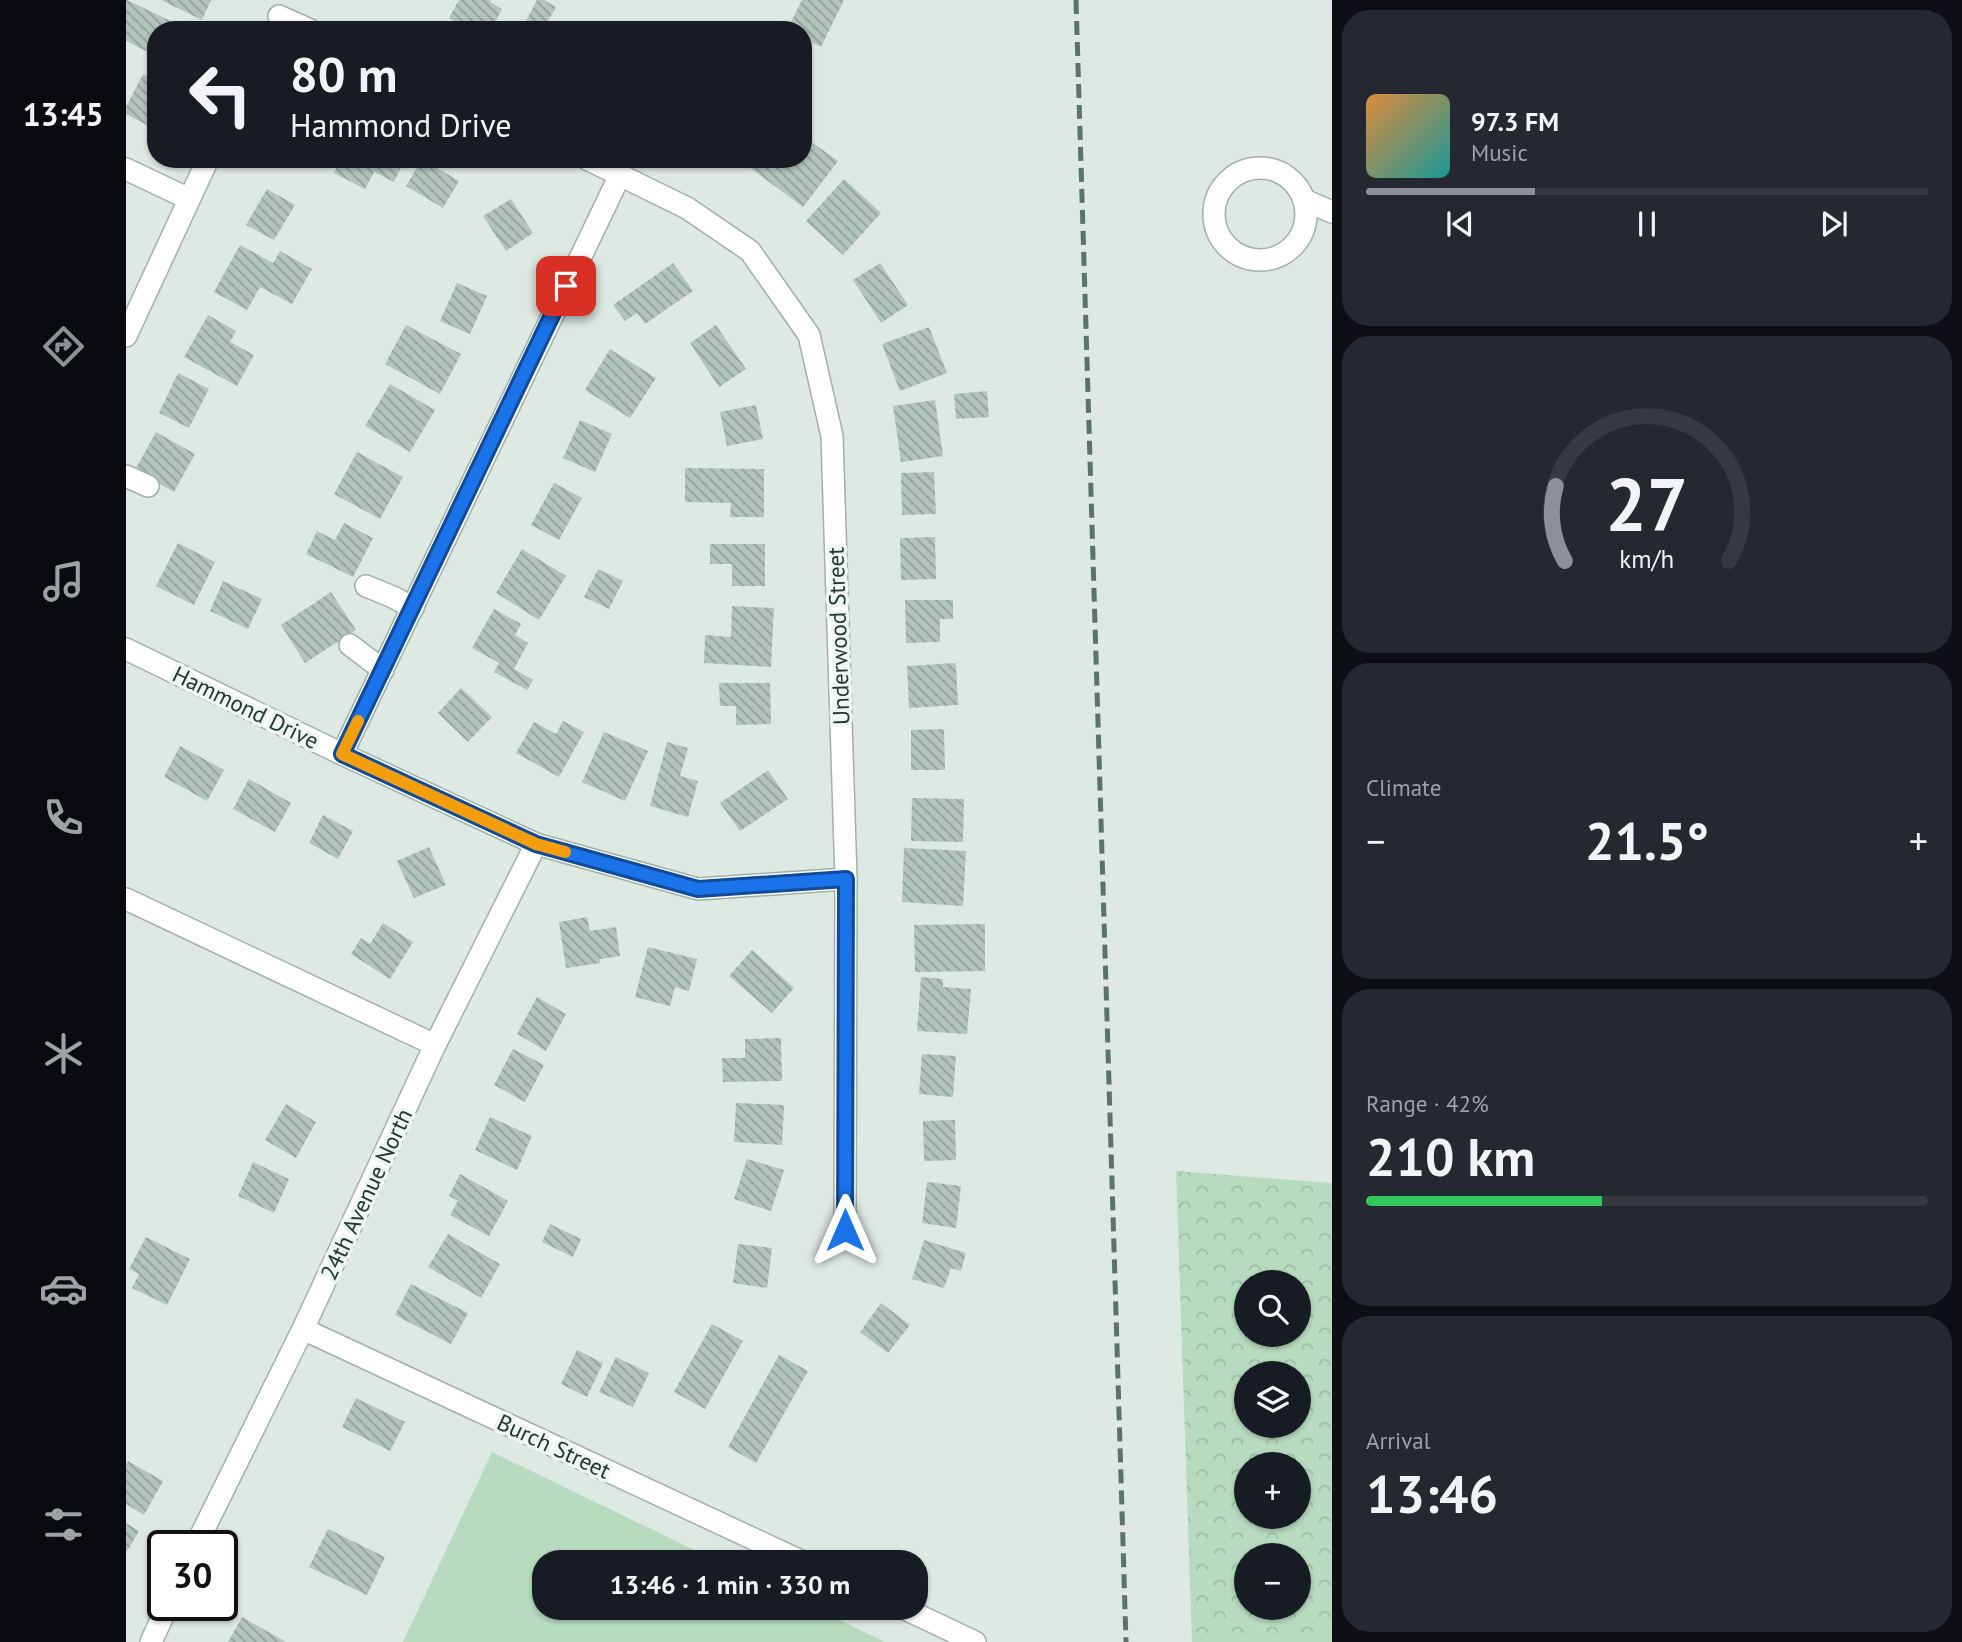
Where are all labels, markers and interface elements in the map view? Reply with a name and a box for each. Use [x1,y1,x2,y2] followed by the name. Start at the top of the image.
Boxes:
[290,42,397,106] text: 80 m
[175,49,266,140] icon: left
[22,93,104,135] text: 13:45
[290,104,511,146] text: Hammond Drive
[1471,105,1559,138] text: 97.3 FM
[1471,138,1528,167] text: Music
[1441,205,1479,243] icon: previous
[1628,205,1666,243] icon: pause
[1815,205,1853,243] icon: next
[536,256,596,316] pin
[547,267,585,305] icon: arrive
[39,322,88,371] icon: directions
[1606,457,1688,551] text: 27
[1620,542,1674,574] text: km/h
[820,546,856,725] street label: Underwood Street
[39,557,88,606] icon: music
[168,659,324,755] street label: Hammond Drive
[1366,773,1441,802] text: Climate
[39,793,88,842] icon: phone
[1585,807,1709,874] text: 21.5°
[1366,816,1385,865] text: −
[1909,816,1928,865] text: +
[39,1029,88,1078] icon: climate
[1366,1089,1489,1118] text: Range · 42%
[314,1104,418,1284] street label: 24th Avenue North
[1366,1123,1535,1190] text: 210 km
[808,1193,882,1267] position arrow
[39,1264,88,1313] icon: car
[1234,1270,1311,1620] map controls
[1234,1270,1311,1347] button: search
[1234,1361,1311,1438] button: layers
[493,1407,615,1485] street label: Burch Street
[1366,1426,1430,1455] text: Arrival
[1234,1452,1311,1529] button: +
[1366,1460,1498,1527] text: 13:46
[39,1500,88,1549] icon: filters
[147,1530,238,1621] speed limit sign: 30
[1234,1543,1311,1620] button: −
[610,1568,850,1601] text: 13:46 · 1 min · 330 m

